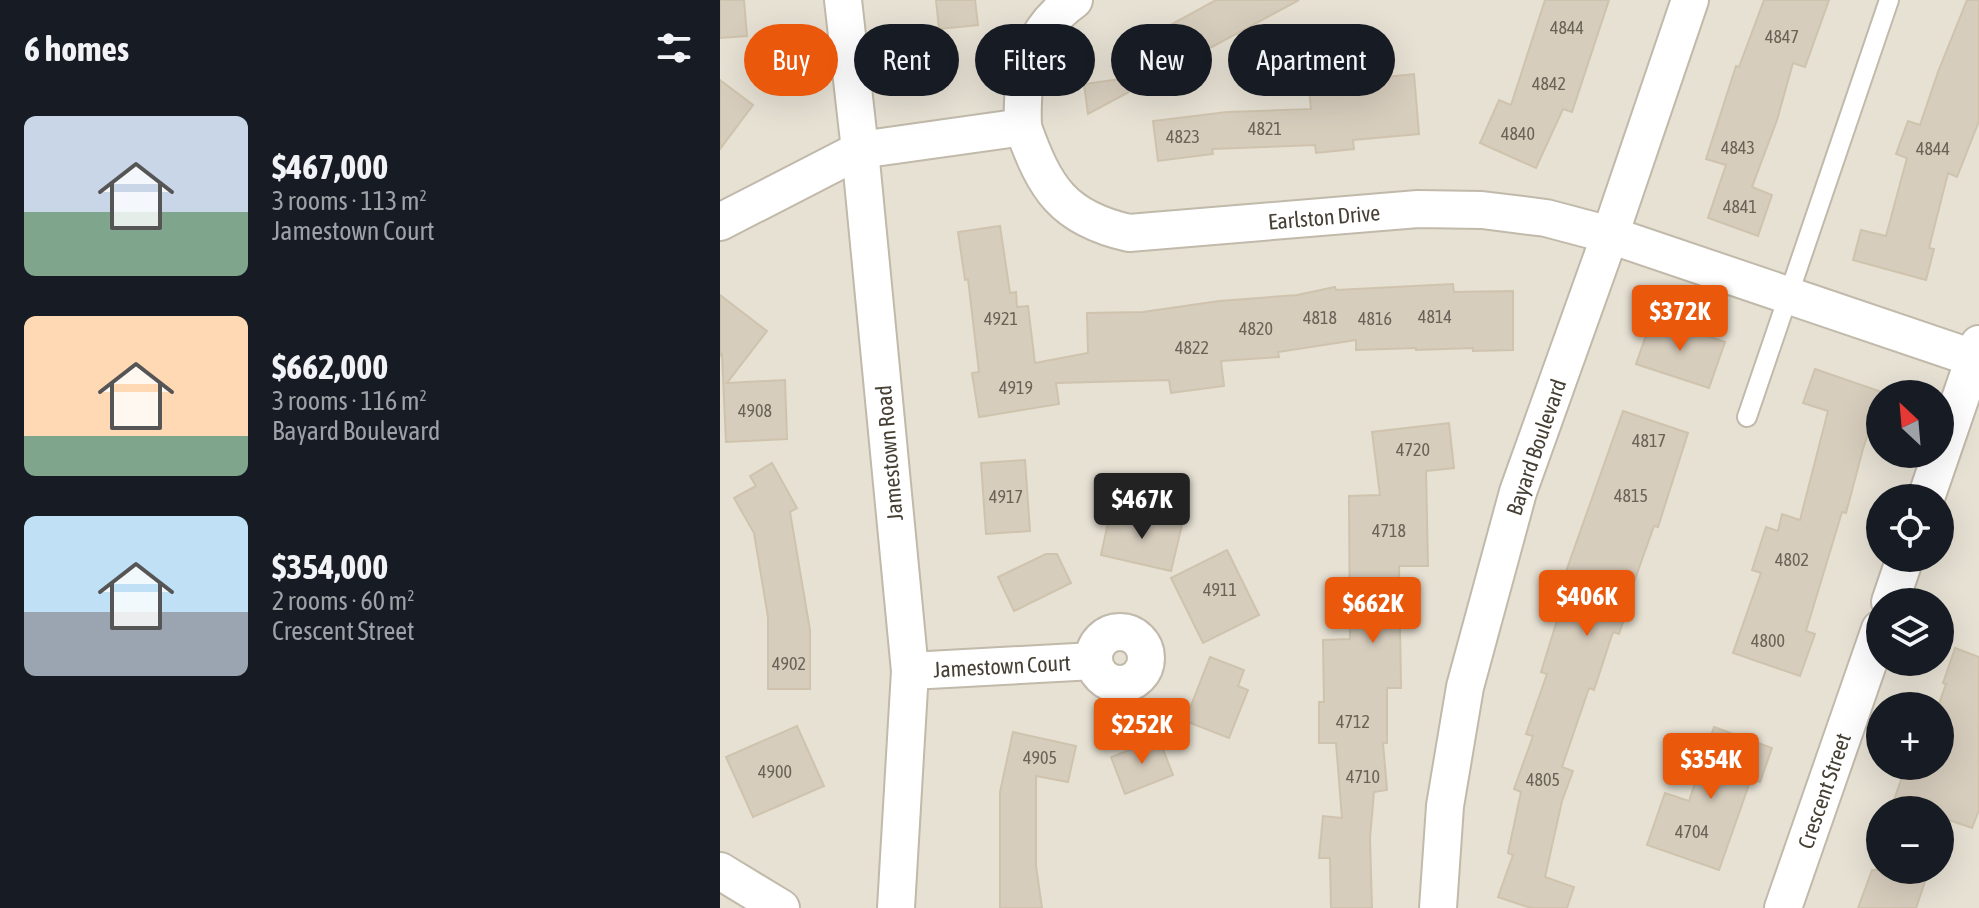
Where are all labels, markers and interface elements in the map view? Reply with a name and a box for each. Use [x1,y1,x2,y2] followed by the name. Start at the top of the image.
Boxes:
[1550,17,1584,38] house number: 4844
[744,24,838,96] chip: Buy
[854,24,959,96] chip: Rent
[975,24,1095,96] chip: Filters
[1111,24,1212,96] chip: New
[1228,24,1395,96] chip: Apartment
[652,26,696,70] icon: filters
[1765,26,1799,47] house number: 4847
[24,29,129,68] text: 6 homes
[1532,73,1566,94] house number: 4842
[1248,118,1282,139] house number: 4821
[1501,123,1535,144] house number: 4840
[1166,126,1200,147] house number: 4823
[1721,137,1755,158] house number: 4843
[1916,138,1950,159] house number: 4844
[272,147,388,186] text: $467,000
[88,148,184,244] icon: home
[272,186,427,216] text: 3 rooms · 113 m²
[1723,196,1757,217] house number: 4841
[1267,199,1381,235] street label: Earlston Drive
[272,216,434,246] text: Jamestown Court
[1624,285,1736,353] pin: $372K
[1650,296,1710,326] text: $372K
[1418,306,1452,327] house number: 4814
[1303,307,1337,328] house number: 4818
[984,308,1018,329] house number: 4921
[1358,308,1392,329] house number: 4816
[1239,318,1273,339] house number: 4820
[1175,337,1209,358] house number: 4822
[272,347,388,386] text: $662,000
[88,348,184,444] icon: home
[1501,375,1571,519] street label: Bayard Boulevard
[999,377,1033,398] house number: 4919
[1866,380,1954,468] north arrow
[1866,380,1954,884] map controls
[870,384,908,522] street label: Jamestown Road
[272,386,427,416] text: 3 rooms · 116 m²
[738,400,772,421] house number: 4908
[272,416,440,446] text: Bayard Boulevard
[1632,430,1666,451] house number: 4817
[1396,439,1430,460] house number: 4720
[1086,473,1198,541] pin: $467K
[1112,484,1172,514] text: $467K
[1866,484,1954,572] button: locate
[1614,485,1648,506] house number: 4815
[989,486,1023,507] house number: 4917
[1372,520,1406,541] house number: 4718
[272,547,388,586] text: $354,000
[88,548,184,644] icon: home
[1775,549,1809,570] house number: 4802
[1531,570,1643,638] pin: $406K
[1317,577,1429,645] pin: $662K
[1203,579,1237,600] house number: 4911
[1557,581,1617,611] text: $406K
[272,586,414,616] text: 2 rooms · 60 m²
[1343,588,1403,618] text: $662K
[1866,588,1954,676] button: layers
[272,616,414,646] text: Crescent Street
[1751,630,1785,651] house number: 4800
[933,649,1071,683] street label: Jamestown Court
[772,653,806,674] house number: 4902
[1866,692,1954,780] button: +
[1086,698,1198,766] pin: $252K
[1112,709,1172,739] text: $252K
[1336,711,1370,732] house number: 4712
[1792,730,1856,852] street label: Crescent Street
[1655,733,1767,801] pin: $354K
[1681,744,1741,774] text: $354K
[1023,747,1057,768] house number: 4905
[758,761,792,782] house number: 4900
[1346,766,1380,787] house number: 4710
[1526,769,1560,790] house number: 4805
[1866,796,1954,884] button: −
[1675,821,1709,842] house number: 4704

